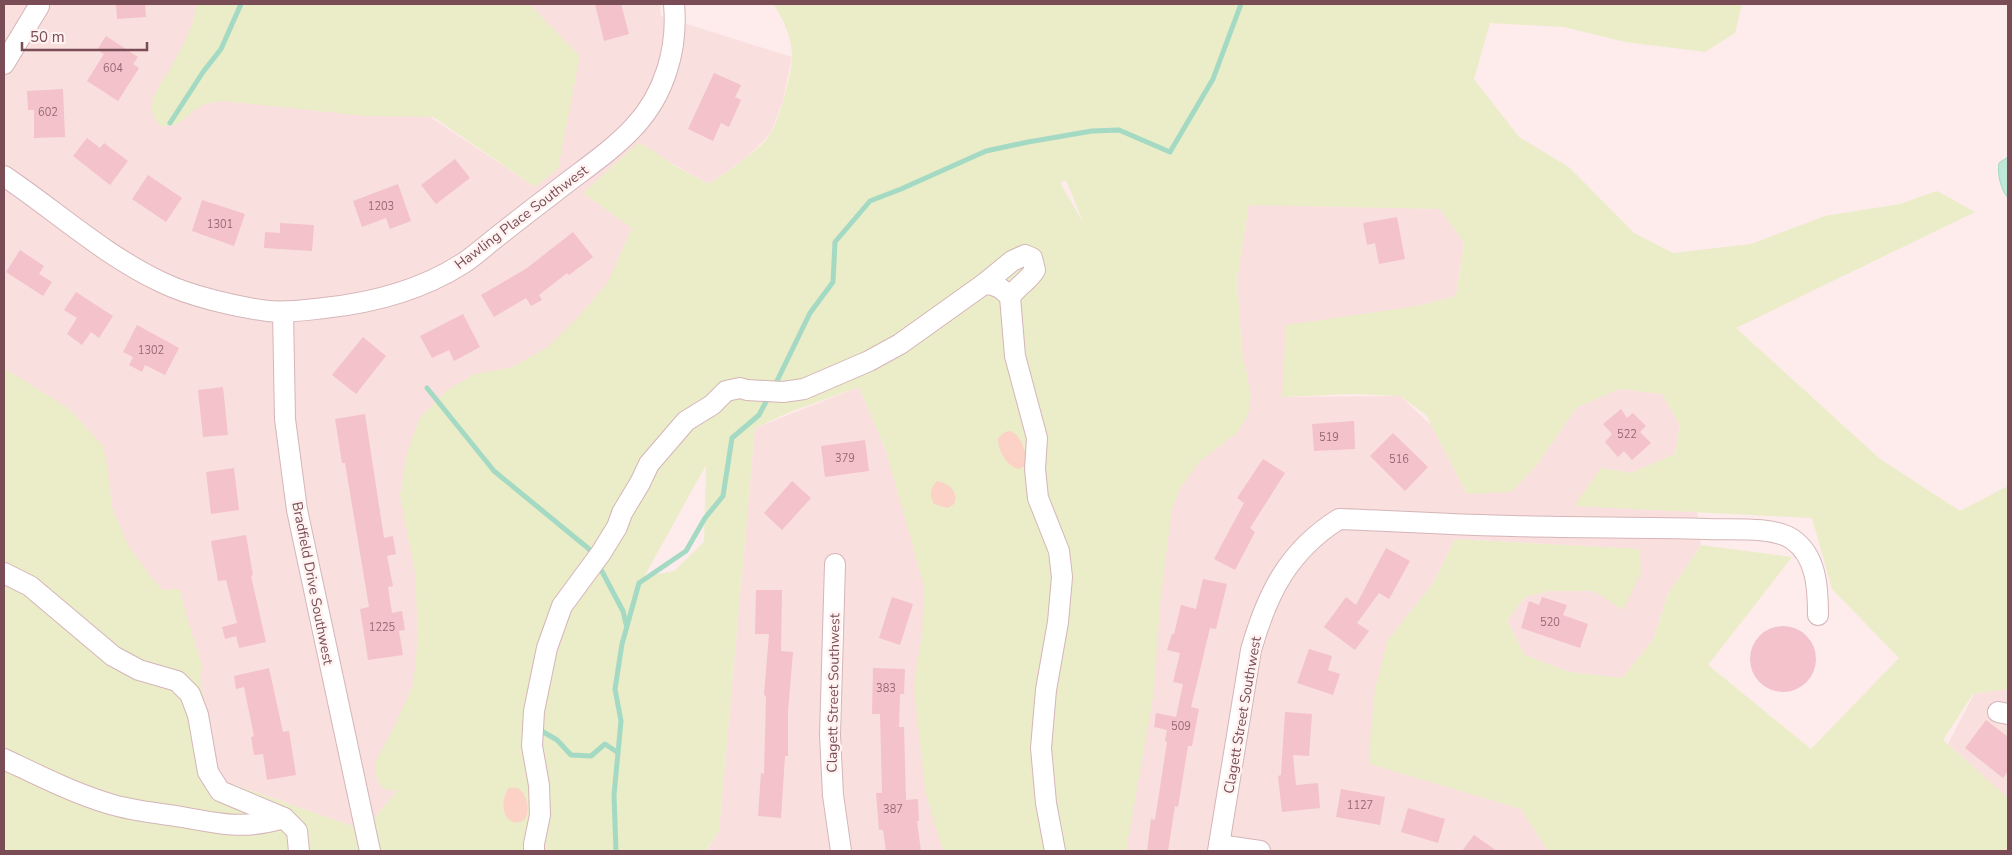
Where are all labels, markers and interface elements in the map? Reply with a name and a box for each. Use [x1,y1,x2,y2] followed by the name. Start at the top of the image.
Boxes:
[22,20,148,52] scale bar
[30,27,65,47] text: 50 m
[103,61,123,76] house number: 604
[38,105,58,120] house number: 602
[451,161,592,274] street label: Hawling Place Southwest
[368,199,394,214] house number: 1203
[207,217,233,232] house number: 1301
[138,343,164,358] house number: 1302
[1617,427,1637,442] house number: 522
[1319,430,1339,445] house number: 519
[835,451,855,466] house number: 379
[1389,452,1409,467] house number: 516
[287,500,338,666] street label: Bradfield Drive Southwest
[823,613,844,773] street label: Clagett Street Southwest
[1540,615,1560,630] house number: 520
[369,620,396,635] house number: 1225
[1219,635,1266,795] street label: Clagett Street Southwest
[876,681,896,696] house number: 383
[1171,719,1191,734] house number: 509
[1347,798,1373,813] house number: 1127
[883,802,903,817] house number: 387

